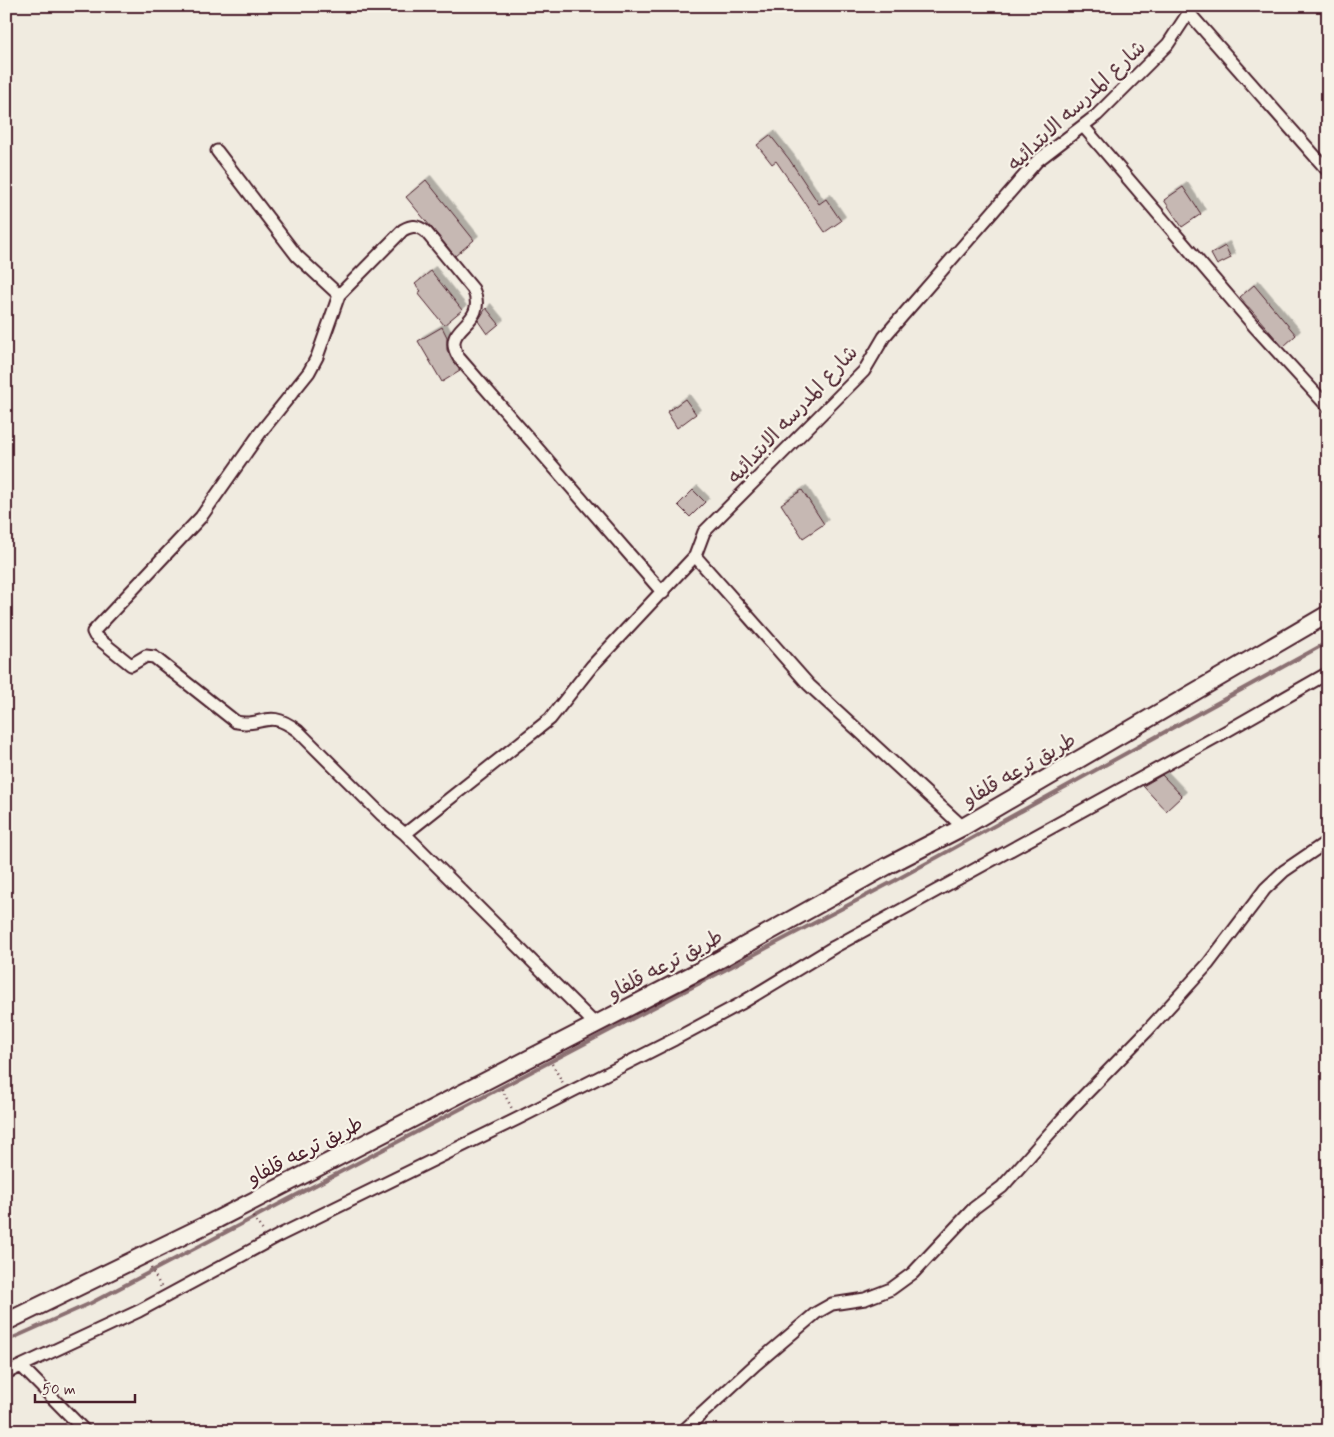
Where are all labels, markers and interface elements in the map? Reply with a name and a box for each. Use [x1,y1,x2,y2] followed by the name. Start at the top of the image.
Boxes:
[1002,35,1152,177] street label: شارع المدرسه الابتدائيه
[722,340,864,490] street label: شارع المدرسه الابتدائيه
[957,727,1081,815] street label: طريق ترعه قلفاو
[602,924,728,1008] street label: طريق ترعه قلفاو
[241,1111,368,1193] street label: طريق ترعه قلفاو
[35,1372,135,1404] scale bar
[42,1380,76,1400] text: 50 m

